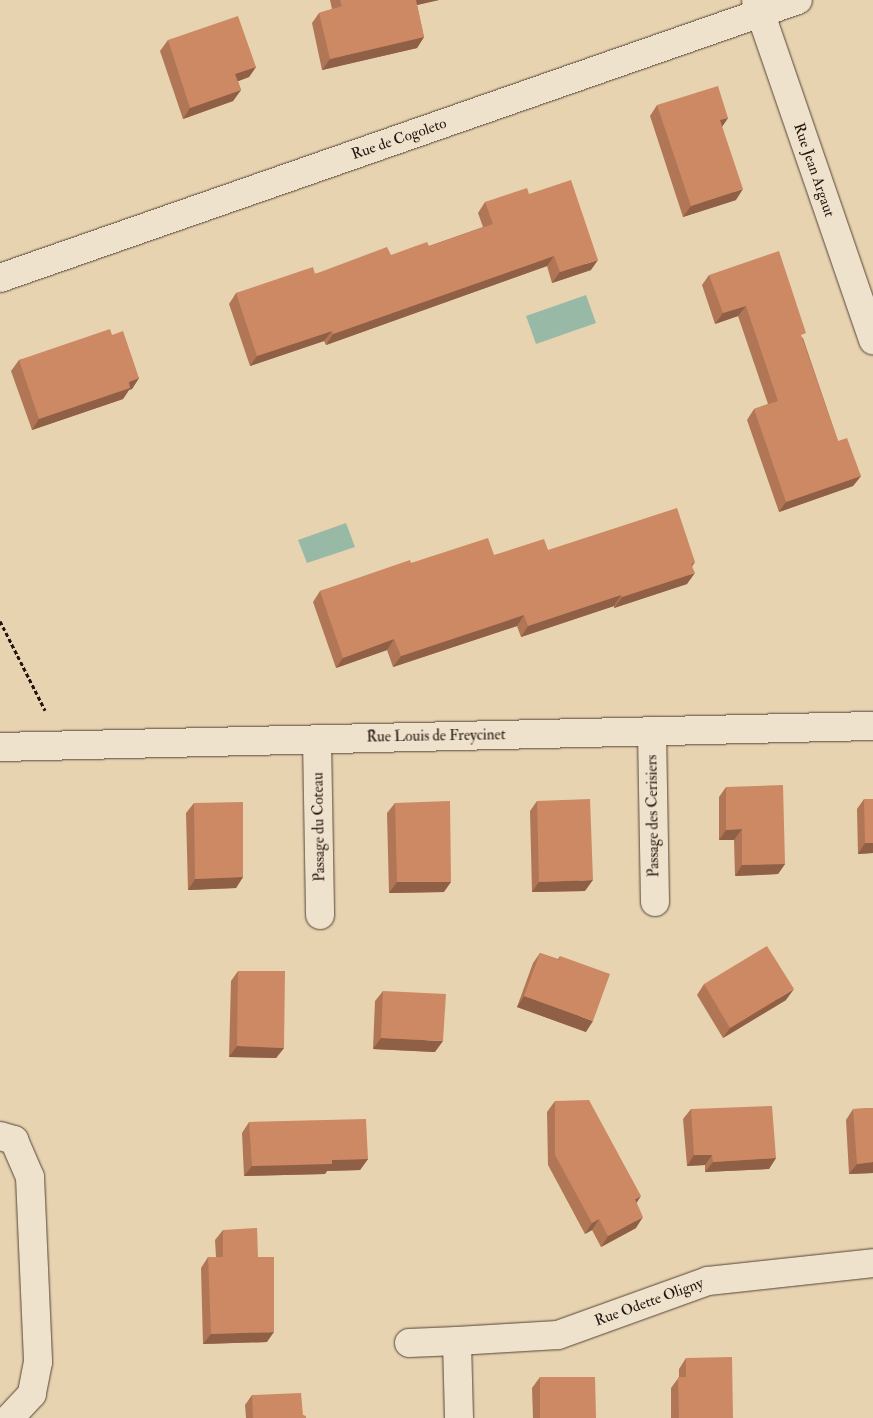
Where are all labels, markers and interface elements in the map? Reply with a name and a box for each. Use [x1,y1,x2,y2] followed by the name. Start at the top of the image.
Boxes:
[349,114,449,164] street label: Rue de Cogoleto
[790,121,838,219] street label: Rue Jean Argaut
[366,726,506,746] street label: Rue Louis de Freycinet
[643,755,663,877] street label: Passage des Cerisiers
[309,772,329,882] street label: Passage du Coteau
[592,1274,706,1330] street label: Rue Odette Oligny

